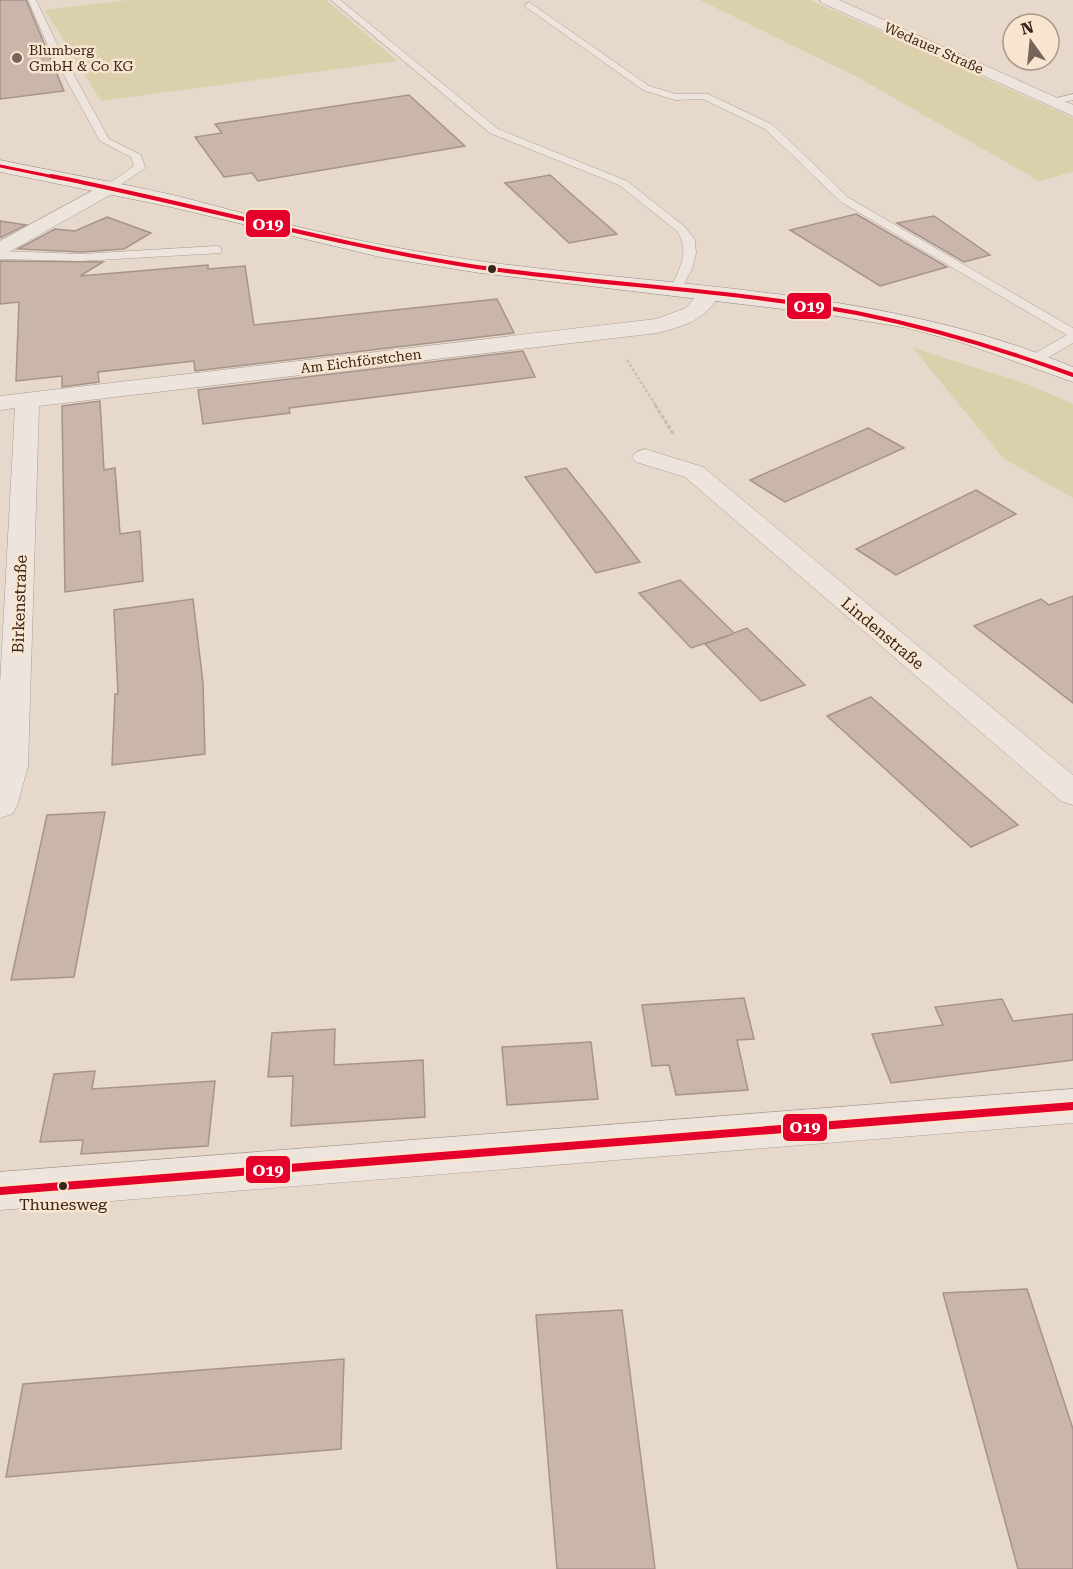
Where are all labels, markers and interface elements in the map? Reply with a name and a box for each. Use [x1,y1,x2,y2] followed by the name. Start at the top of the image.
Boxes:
[1001,12,1061,72] north arrow
[1019,17,1036,39] text: N
[882,19,986,77] street label: Wedauer Straße
[29,42,134,74] place label: Blumberg GmbH & Co KG
[10,51,24,65] marker: Blumberg GmbH & Co KG
[245,209,291,238] line badge: O19
[253,215,283,234] text: O19
[486,263,498,275] unlabelled marker
[786,292,832,320] line badge: O19
[794,297,824,316] text: O19
[300,346,422,376] street label: Am Eichförstchen
[8,554,31,654] street label: Birkenstraße
[837,593,928,674] street label: Lindenstraße
[782,1113,828,1142] line badge: O19
[790,1118,820,1137] text: O19
[245,1155,291,1184] line badge: O19
[253,1161,283,1180] text: O19
[57,1180,69,1192] marker: Thunesweg
[19,1195,108,1214] place label: Thunesweg

